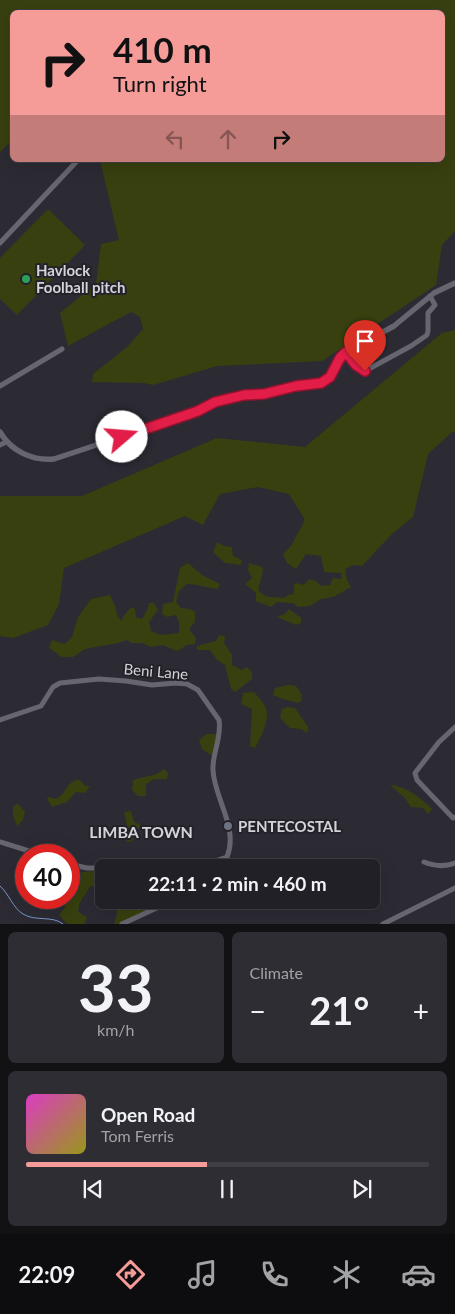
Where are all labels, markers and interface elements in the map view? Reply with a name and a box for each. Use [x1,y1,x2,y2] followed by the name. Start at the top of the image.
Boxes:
[113,28,212,70] text: 410 m
[30,30,95,95] icon: right
[113,70,207,97] text: Turn right
[161,125,189,153] icon: left
[214,125,242,153] icon: ahead
[267,125,295,153] icon: right
[36,261,126,296] place label: Havlock Foolball pitch
[20,273,32,285] marker: Havlock Foolball pitch
[344,320,386,371] pin
[351,327,379,355] icon: arrive
[95,410,147,462] position arrow
[123,659,189,683] street label: Beni Lane
[238,817,341,835] place label: PENTECOSTAL
[222,820,234,832] marker: PENTECOSTAL
[89,822,193,841] district label: LIMBA TOWN
[15,844,80,909] speed limit sign: 40
[148,872,327,895] text: 22:11 · 2 min · 460 m
[78,948,153,1026] text: 33
[250,963,303,982] text: Climate
[309,987,369,1033] text: 21°
[250,994,266,1028] text: −
[413,994,429,1028] text: +
[97,1020,134,1039] text: km/h
[101,1103,195,1126] text: Open Road
[101,1126,174,1145] text: Tom Ferris
[79,1175,107,1203] icon: previous
[213,1175,241,1203] icon: pause
[348,1175,376,1203] icon: next
[113,1257,148,1292] icon: directions
[185,1257,220,1292] icon: music
[257,1257,292,1292] icon: phone
[329,1257,364,1292] icon: climate
[401,1257,436,1292] icon: car
[19,1261,75,1288] text: 22:09

